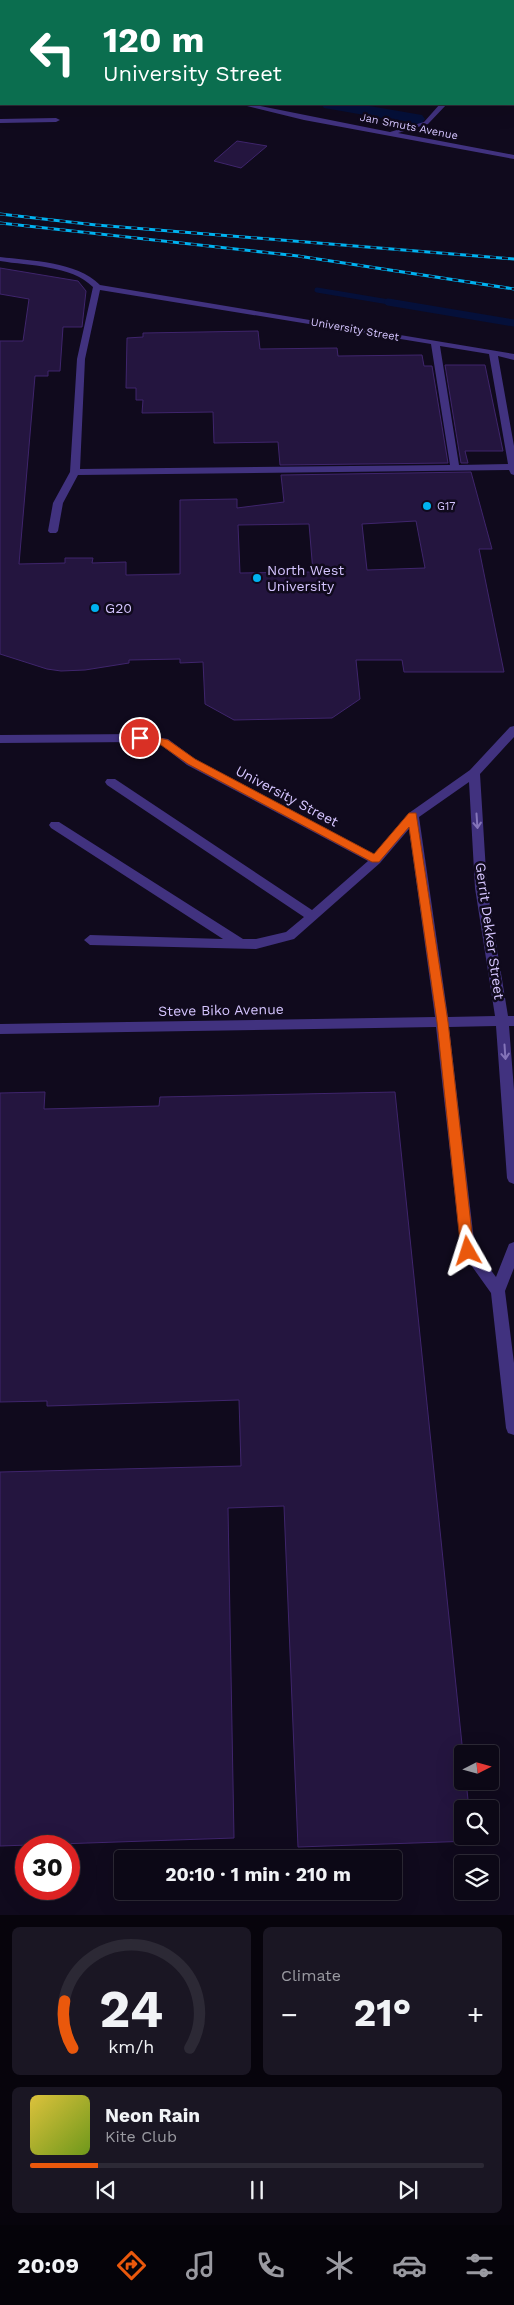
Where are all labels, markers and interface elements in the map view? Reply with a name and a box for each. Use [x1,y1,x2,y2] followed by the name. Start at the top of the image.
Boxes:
[103,19,204,61] text: 120 m
[20,20,85,85] icon: left
[103,61,282,86] text: University Street
[359,111,459,142] street label: Jan Smuts Avenue
[310,315,400,344] street label: University Street
[421,500,433,512] marker: G17
[437,500,455,513] place label: G17
[267,562,344,594] place label: North West University
[251,572,263,584] marker: North West University
[105,600,132,616] place label: G20
[89,602,101,614] marker: G20
[119,717,161,759] pin
[126,724,154,752] icon: arrive
[233,762,341,830] street label: University Street
[472,813,481,829] one-way arrow
[472,861,508,1001] street label: Gerrit Dekker Street
[158,1001,284,1019] street label: Steve Biko Avenue
[500,1044,509,1060] one-way arrow
[441,1224,493,1276] position arrow
[454,1745,499,1790] north arrow
[454,1745,499,1900] map controls
[454,1800,499,1845] button: search
[15,1835,80,1900] speed limit sign: 30
[454,1855,499,1900] button: layers
[165,1863,351,1886] text: 20:10 · 1 min · 210 m
[281,1966,341,1985] text: Climate
[100,1979,163,2040] text: 24
[354,1991,411,2035] text: 21°
[281,1998,298,2031] text: −
[467,1998,484,2031] text: +
[108,2036,155,2057] text: km/h
[105,2104,200,2127] text: Neon Rain
[105,2127,177,2146] text: Kite Club
[92,2176,120,2204] icon: previous
[243,2176,271,2204] icon: pause
[394,2176,422,2204] icon: next
[114,2248,149,2283] icon: directions
[183,2248,218,2283] icon: music
[253,2248,288,2283] icon: phone
[322,2248,357,2283] icon: climate
[392,2248,427,2283] icon: car
[462,2248,497,2283] icon: filters
[17,2253,79,2278] text: 20:09

